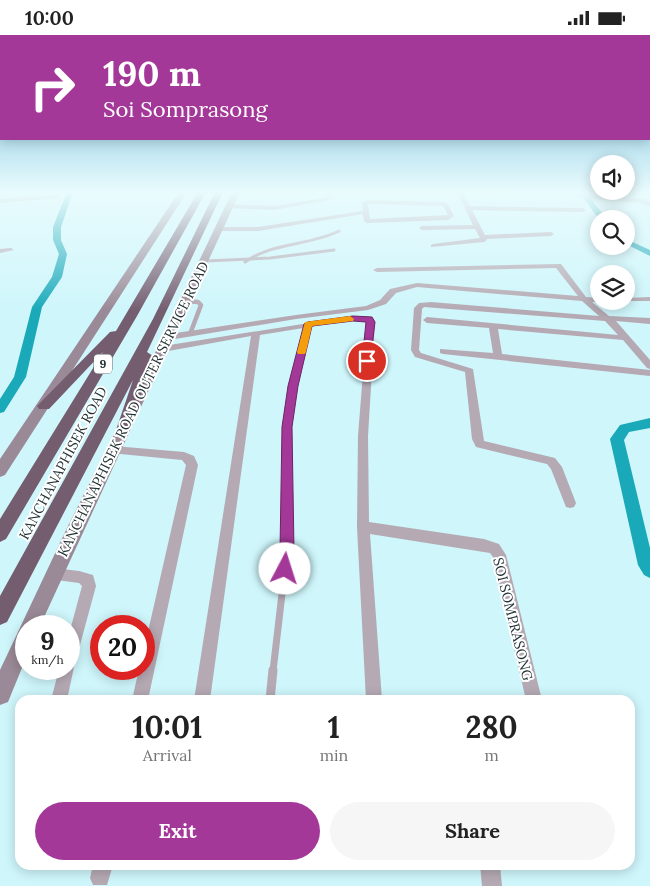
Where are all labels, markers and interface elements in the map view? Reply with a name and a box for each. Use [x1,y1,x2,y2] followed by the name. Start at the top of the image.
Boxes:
[25,6,74,30] text: 10:00
[103,51,201,96] text: 190 m
[20,55,85,120] icon: right
[103,95,268,123] text: Soi Somprasong
[590,155,635,310] map controls
[590,155,635,200] button: sound
[590,210,635,255] button: search
[54,259,212,559] street label: KANCHANAPHISEK ROAD OUTER SERVICE ROAD
[590,265,635,310] button: layers
[346,340,388,382] pin
[353,347,381,375] icon: arrive
[94,355,112,373] road number: 9
[16,384,110,542] street label: KANCHANAPHISEK ROAD
[258,542,310,594] position arrow
[489,556,537,683] street label: SOI SOMPRASONG
[90,615,155,680] speed limit sign: 20
[40,625,55,657] text: 9
[31,652,64,667] text: km/h
[132,708,202,746] text: 10:01
[328,708,340,746] text: 1
[465,708,518,746] text: 280
[143,745,192,765] text: Arrival
[320,745,348,765] text: min
[484,745,499,765] text: m
[35,802,320,860] button: Exit
[330,802,615,860] button: Share

